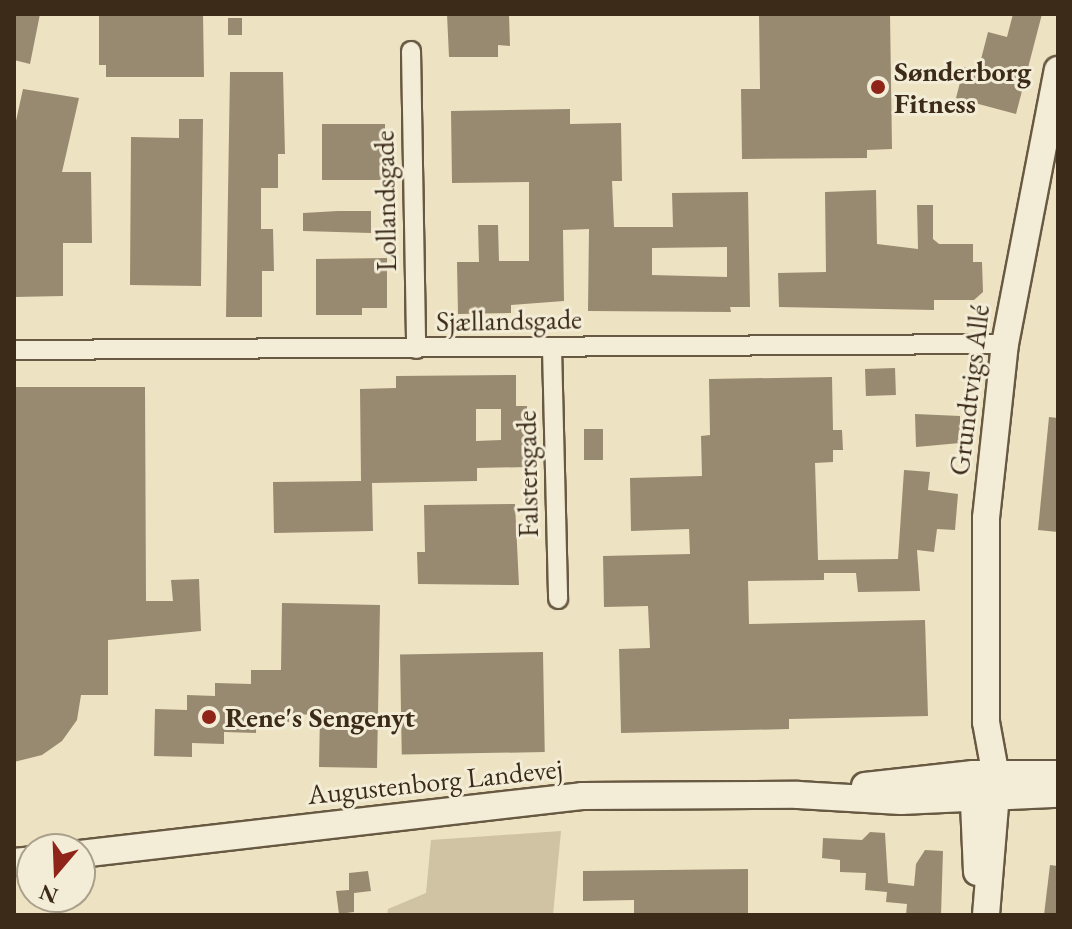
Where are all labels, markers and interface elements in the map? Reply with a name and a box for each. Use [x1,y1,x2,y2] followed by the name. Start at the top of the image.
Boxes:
[894,54,1031,120] place label: Sønderborg Fitness
[869,78,887,96] marker: Sønderborg Fitness
[367,130,403,272] street label: Lollandsgade
[436,302,582,338] street label: Sjællandsgade
[942,303,996,477] street label: Grundtvigs Allé
[509,410,545,538] street label: Falstersgade
[225,700,415,734] place label: Rene's Sengenyt
[200,708,218,726] marker: Rene's Sengenyt
[306,751,564,811] street label: Augustenborg Landevej
[16,833,96,913] north arrow
[36,878,62,911] text: N

